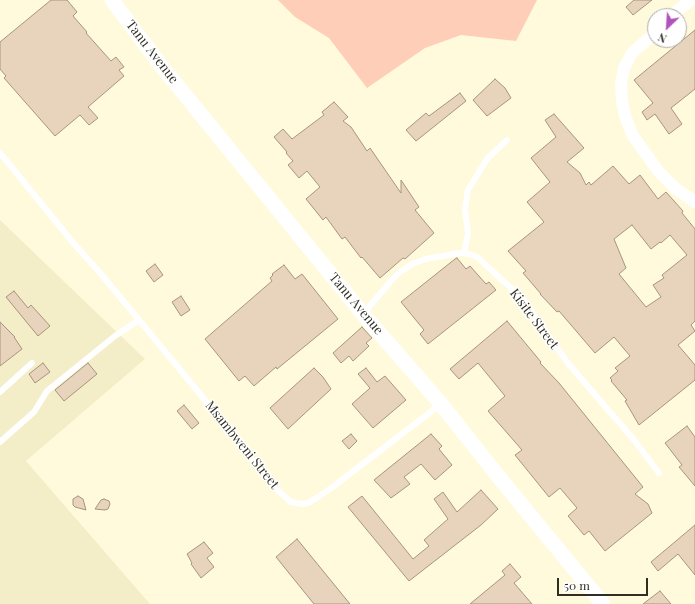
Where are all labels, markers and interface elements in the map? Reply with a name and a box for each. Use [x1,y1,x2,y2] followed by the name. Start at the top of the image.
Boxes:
[647,8,687,48] north arrow
[123,17,181,87] street label: Tanu Avenue
[655,30,669,47] text: N
[326,270,386,338] street label: Tanu Avenue
[506,286,562,352] street label: Kisite Street
[202,398,282,492] street label: Msambweni Street
[559,570,650,596] scale bar
[564,577,590,593] text: 50 m

